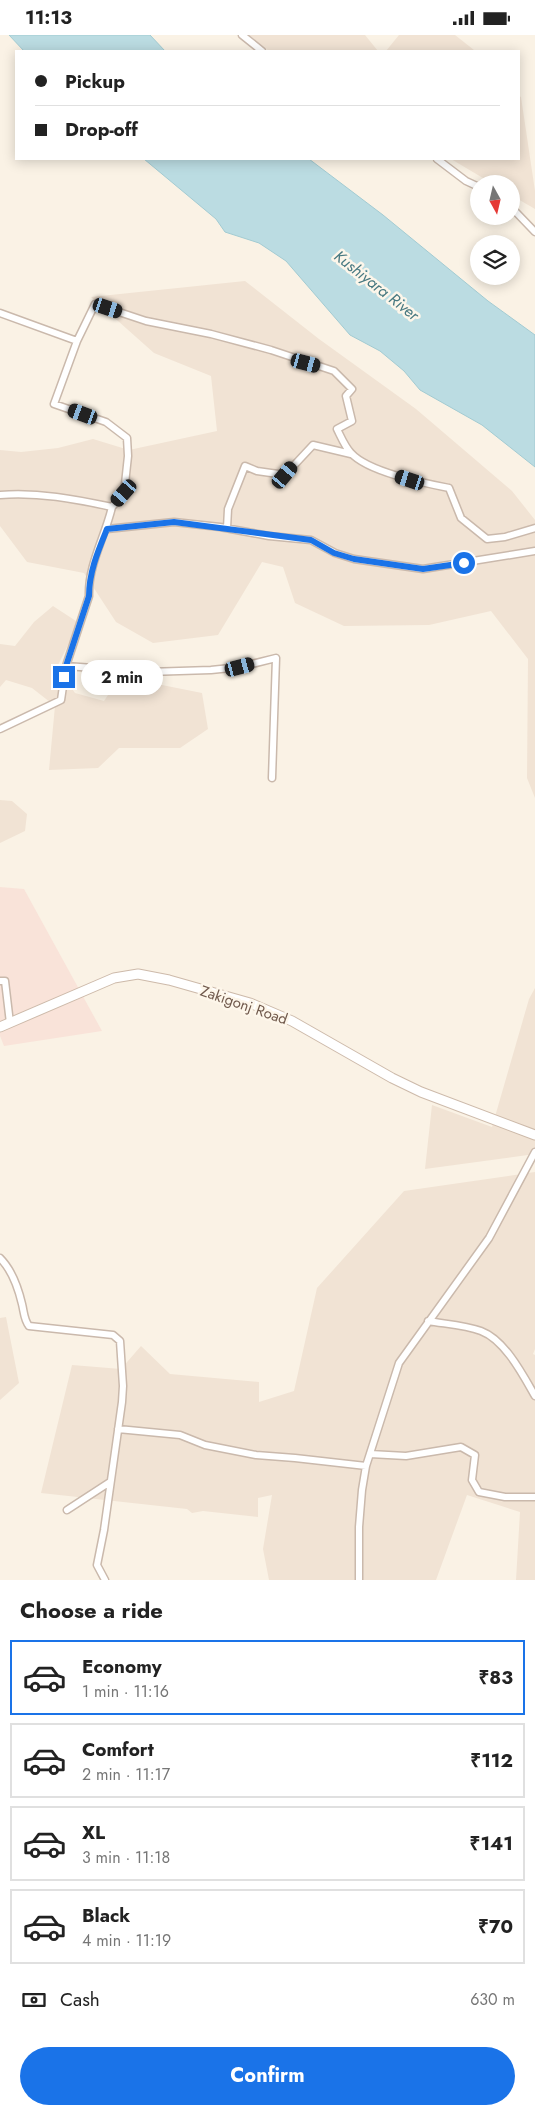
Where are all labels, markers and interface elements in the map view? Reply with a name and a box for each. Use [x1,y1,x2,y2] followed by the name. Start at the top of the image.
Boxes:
[25,4,72,31] text: 11:13
[65,68,125,95] text: Pickup
[65,116,138,143] text: Drop-off
[470,175,520,225] north arrow
[470,175,520,285] map controls
[470,235,520,285] button: layers
[329,245,425,327] water label: Kushiyara River
[91,296,124,320] car
[289,352,322,374] car
[66,402,99,426] car
[269,459,300,491] car
[393,468,426,492] car
[108,477,139,509] car
[453,552,475,574] route start
[223,656,256,678] car
[82,659,164,695] callout: 2 min
[53,666,75,688] route end
[101,666,143,689] text: 2 min
[197,980,291,1030] street label: Zakigonj Road
[20,1594,163,1626] text: Choose a ride
[82,1653,162,1680] text: Economy
[22,1655,67,1700] icon: car
[478,1664,513,1691] text: ₹83
[82,1680,169,1703] text: 1 min · 11:16
[82,1736,154,1763] text: Comfort
[22,1738,67,1783] icon: car
[470,1747,513,1774] text: ₹112
[82,1763,170,1786] text: 2 min · 11:17
[82,1819,105,1846] text: XL
[22,1821,67,1866] icon: car
[470,1830,513,1857] text: ₹141
[82,1846,170,1869] text: 3 min · 11:18
[82,1902,130,1929] text: Black
[22,1904,67,1949] icon: car
[478,1913,513,1940] text: ₹70
[82,1929,171,1952] text: 4 min · 11:19
[20,1986,48,2014] icon: cash
[60,1986,100,2013] text: Cash
[470,1988,515,2011] text: 630 m
[20,2047,515,2105] button: Confirm

